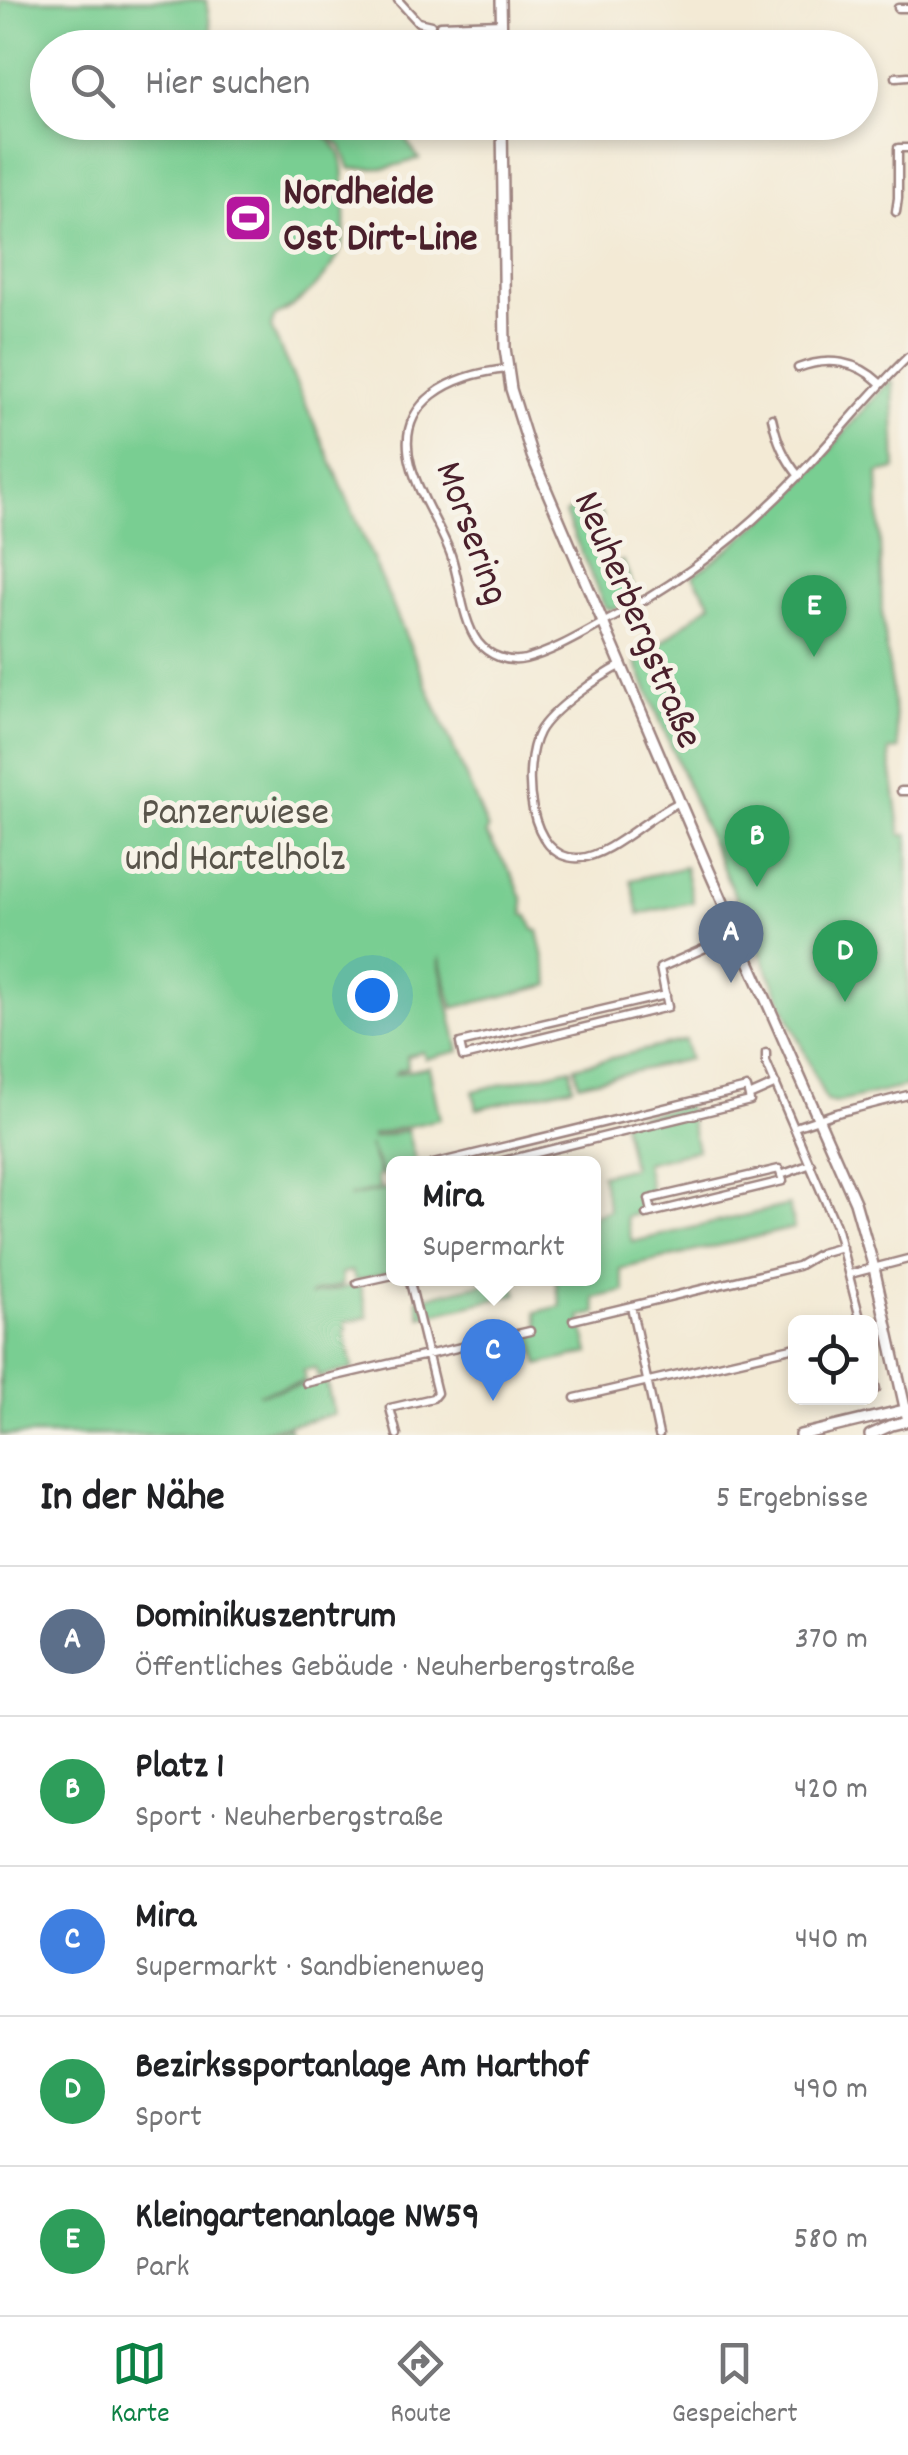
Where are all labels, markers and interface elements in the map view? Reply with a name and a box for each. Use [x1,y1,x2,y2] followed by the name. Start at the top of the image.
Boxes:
[30,30,878,140] search box
[65,58,120,113] icon: search
[145,58,310,113] text: Hier suchen
[283,167,478,270] place label: Nordheide Ost Dirt-Line
[222,192,274,244] sports icon: Nordheide Ost Dirt-Line
[417,454,521,614] street label: Morsering
[555,484,715,758] street label: Neuherbergstraße
[782,574,846,657] pin: E
[125,787,345,890] park label: Panzerwiese und Hartelholz
[724,804,790,887] pin: B
[698,900,764,983] pin: A
[812,920,878,1002] pin: D
[347,970,398,1021] your location
[386,1156,601,1286] popup
[422,1171,483,1226] text: Mira
[422,1226,565,1272] text: Supermarkt
[788,1315,878,1405] map controls
[788,1315,878,1405] button: locate
[460,1318,526,1401] pin: C
[40,1470,225,1530] text: In der Nähe
[716,1477,868,1523] text: 5 Ergebnisse
[135,1591,396,1646] text: Dominikuszentrum
[64,1618,81,1664] text: A
[795,1618,868,1664] text: 370 m
[135,1646,635,1692] text: Öffentliches Gebäude · Neuherbergstraße
[135,1741,225,1796] text: Platz 1
[65,1768,80,1814] text: B
[794,1768,868,1814] text: 420 m
[135,1796,443,1842] text: Sport · Neuherbergstraße
[135,1891,196,1946] text: Mira
[65,1918,80,1964] text: C
[795,1918,868,1964] text: 440 m
[135,1946,484,1992] text: Supermarkt · Sandbienenweg
[135,2041,588,2096] text: Bezirkssportanlage Am Harthof
[64,2068,81,2114] text: D
[793,2068,868,2114] text: 490 m
[135,2096,202,2142] text: Sport
[135,2191,480,2246] text: Kleingartenanlage NW59
[65,2218,80,2264] text: E
[794,2218,868,2264] text: 580 m
[135,2246,190,2292] text: Park
[110,2336,169,2436] tab: Karte
[390,2336,451,2436] tab: Route
[672,2336,798,2436] tab: Gespeichert

